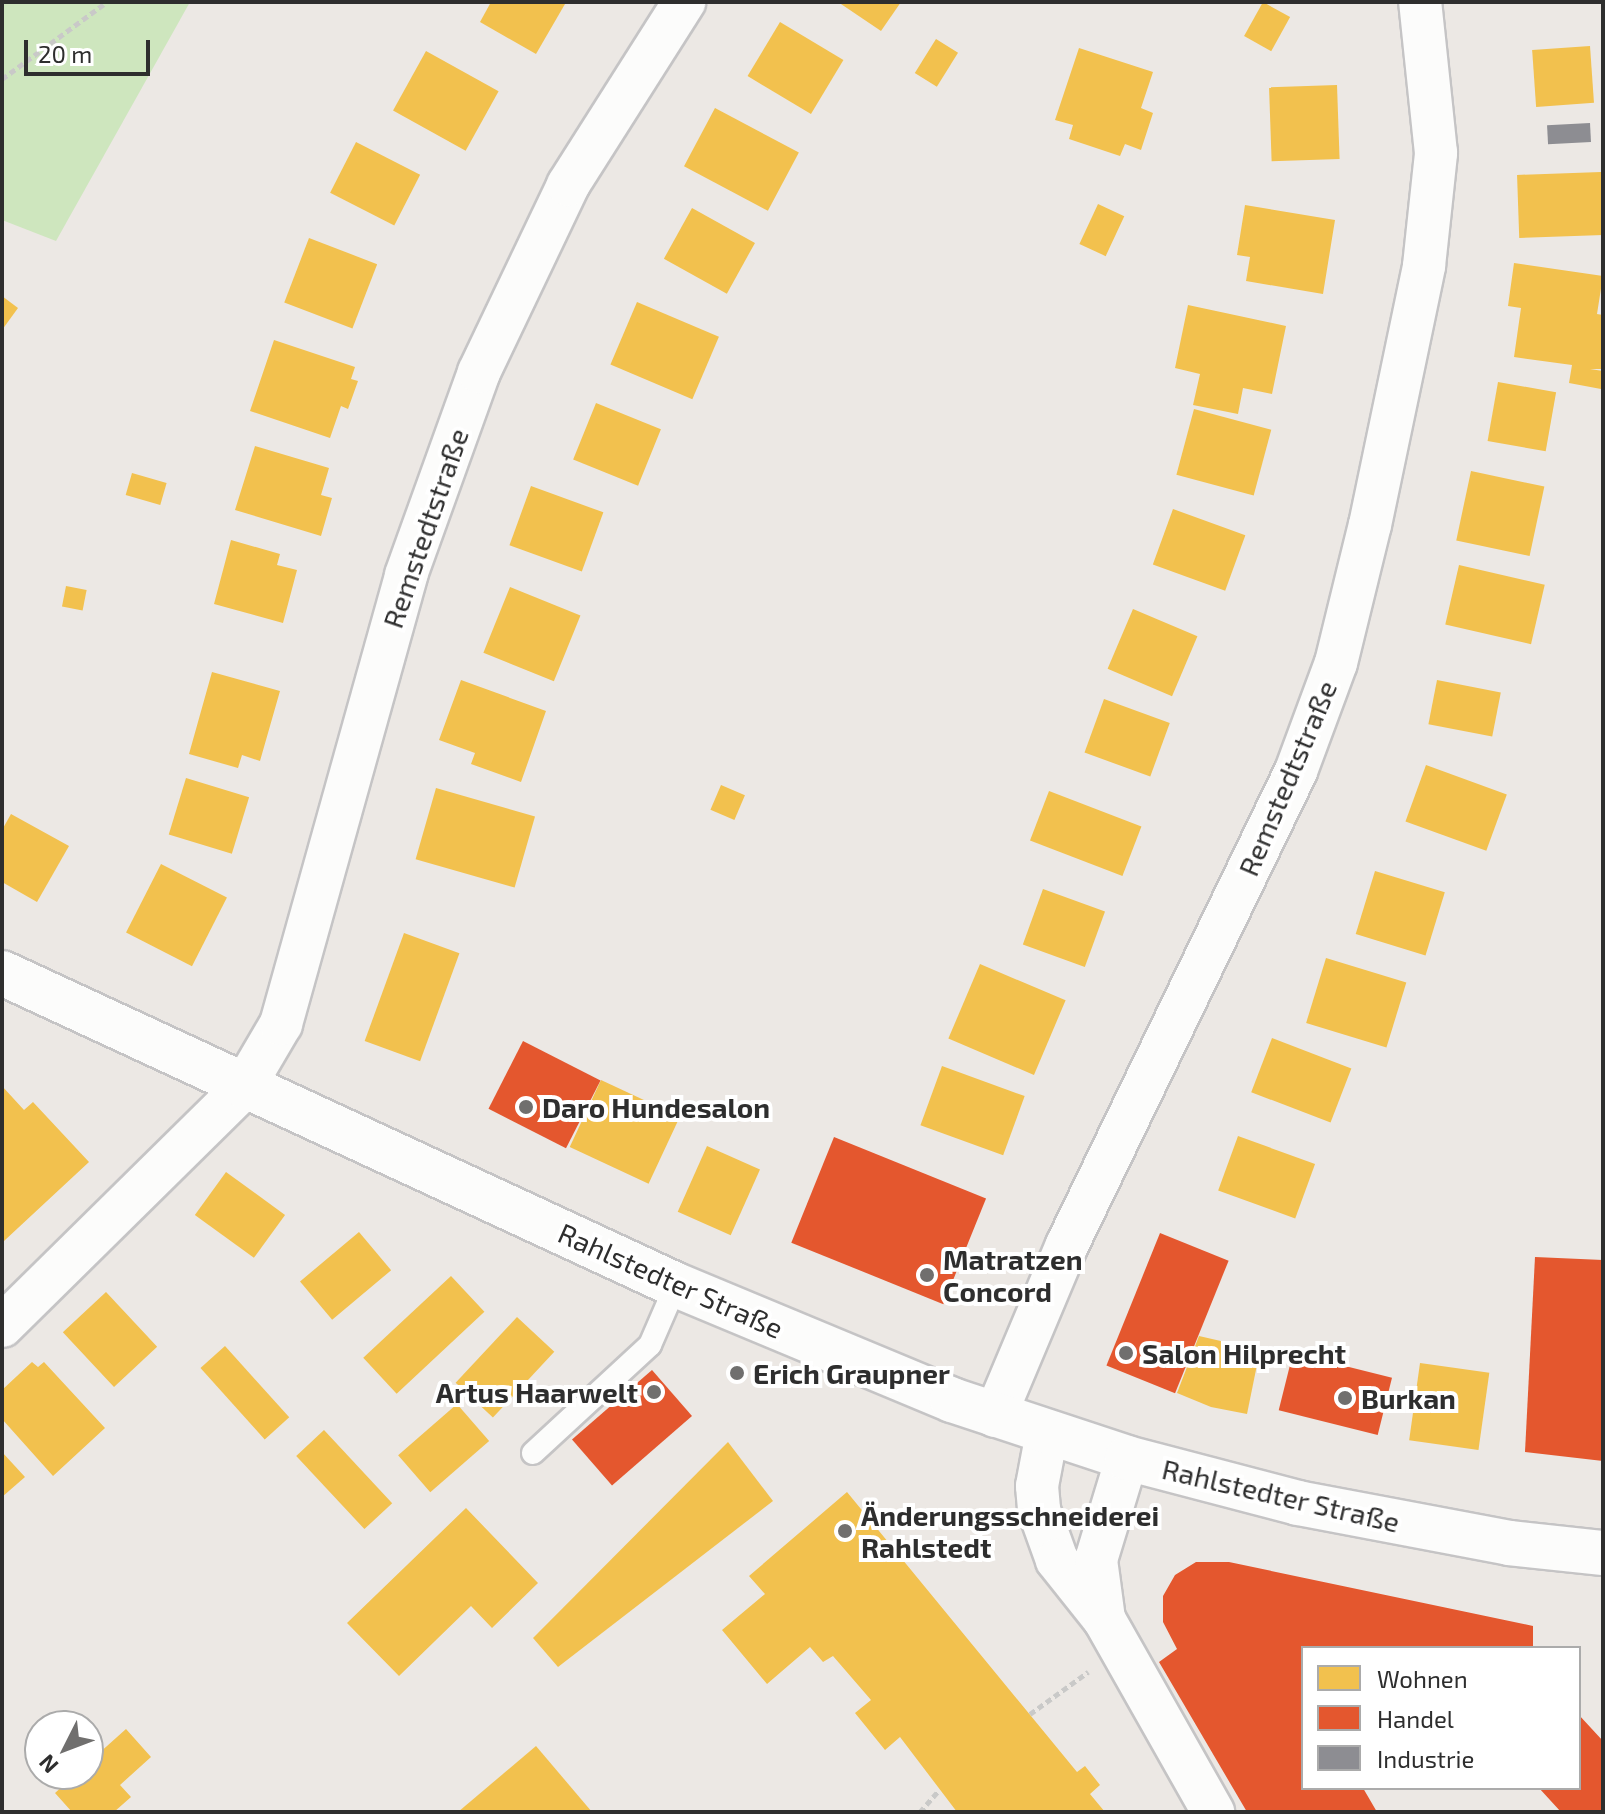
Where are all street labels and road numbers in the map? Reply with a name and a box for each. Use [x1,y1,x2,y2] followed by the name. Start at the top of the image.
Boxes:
[375,424,475,632] street label: Remstedtstraße
[1231,675,1343,881] street label: Remstedtstraße
[553,1215,789,1345] street label: Rahlstedter Straße
[1159,1451,1403,1539] street label: Rahlstedter Straße

